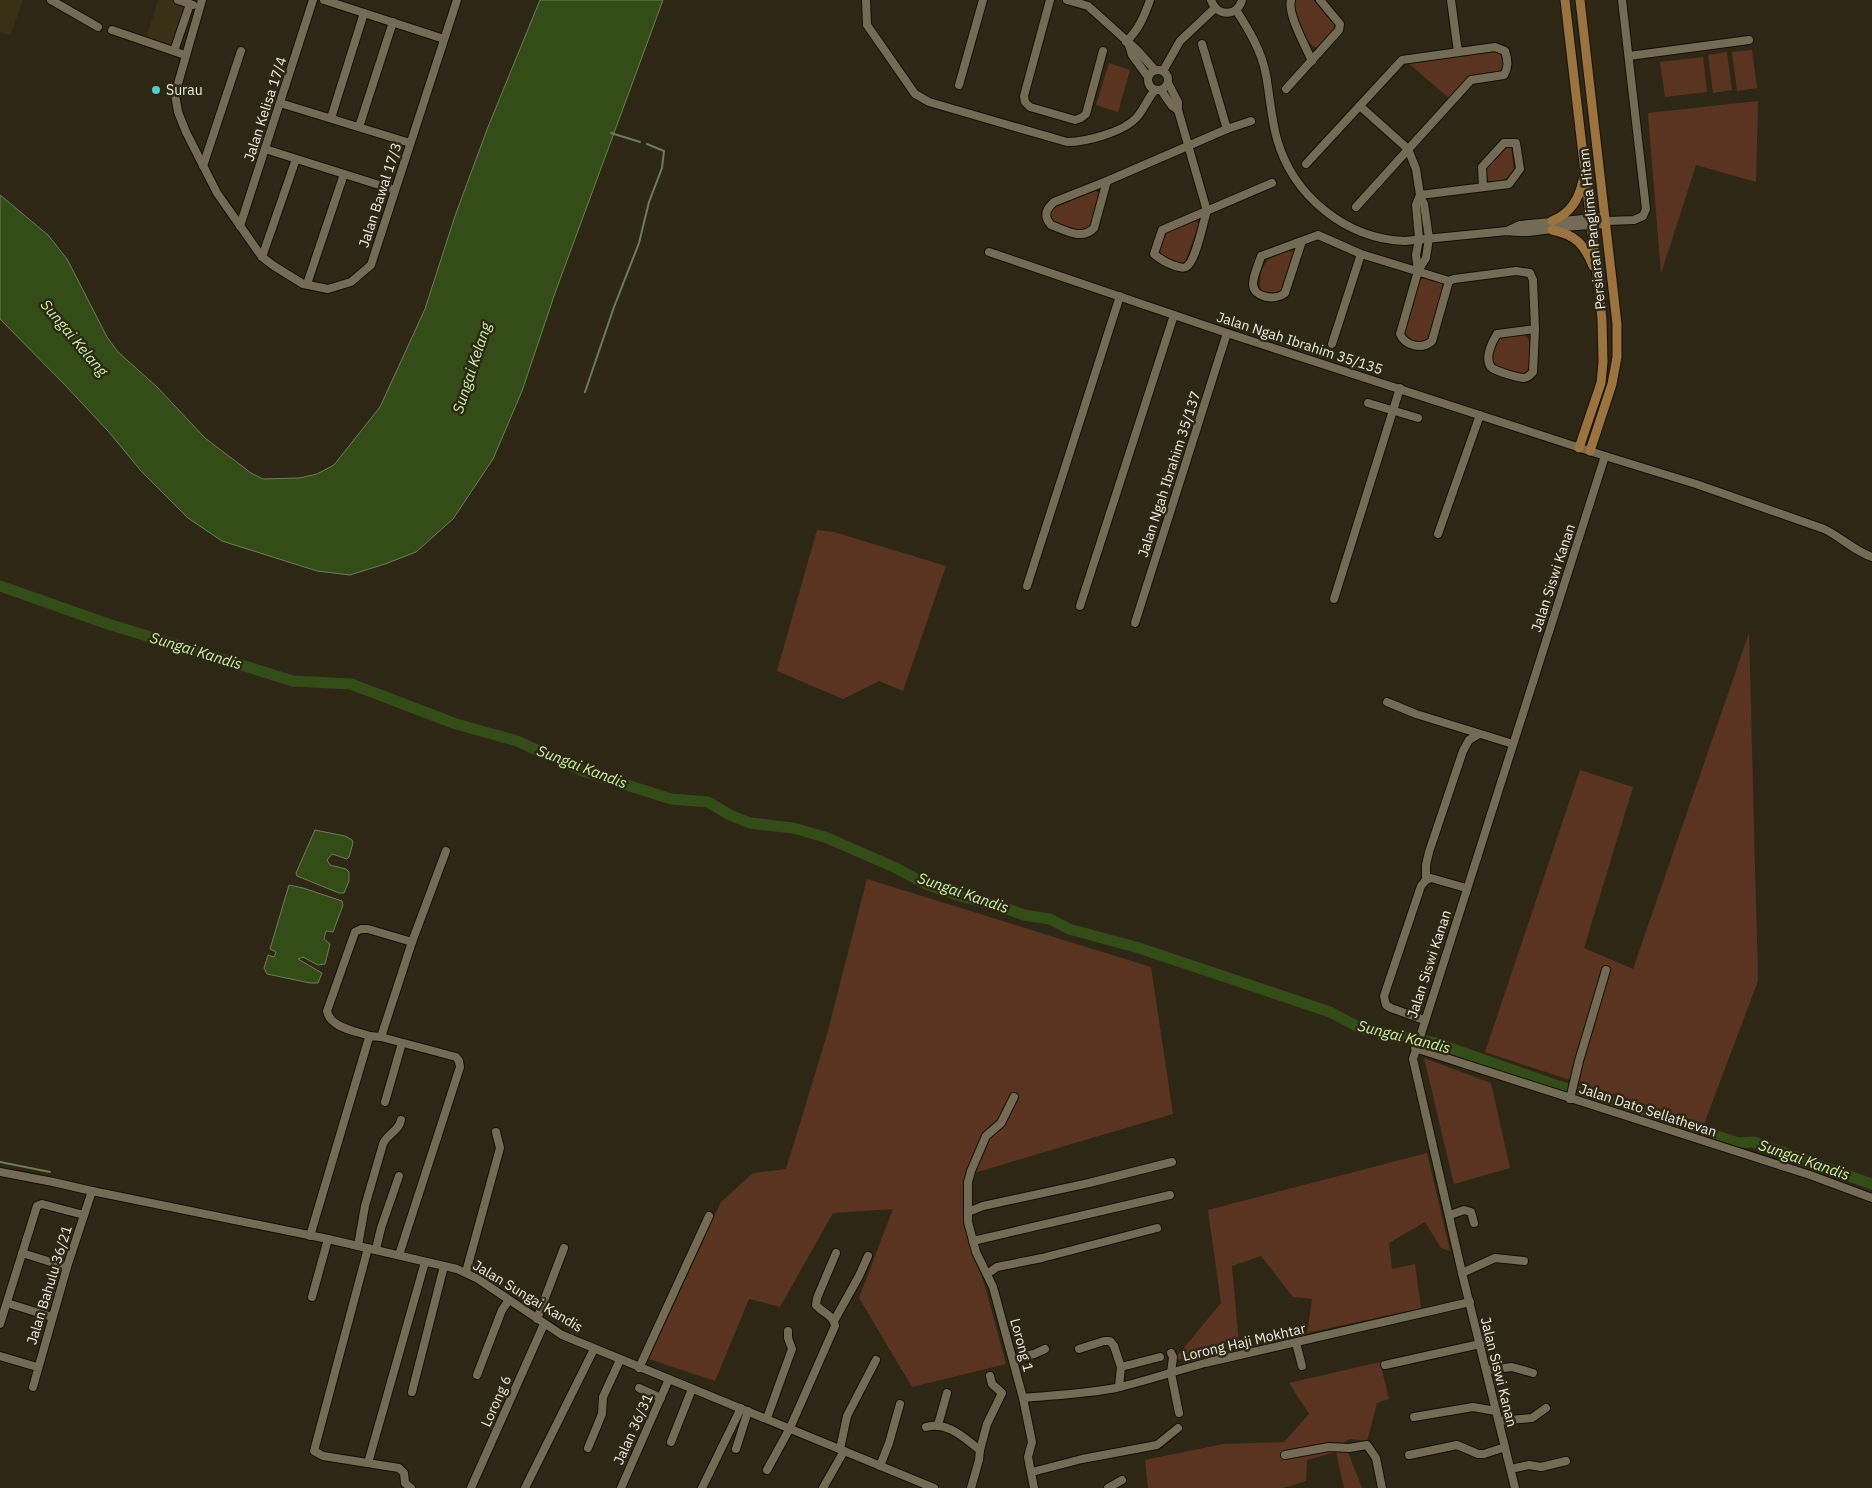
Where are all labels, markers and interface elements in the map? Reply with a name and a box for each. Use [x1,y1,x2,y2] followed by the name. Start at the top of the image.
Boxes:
[240,54,290,164] street label: Jalan Kelisa 17/4
[166,81,203,99] place label: Surau
[150,84,162,96] marker: Surau
[355,140,405,250] street label: Jalan Bawal 17/3
[1575,147,1609,311] street label: Persiaran Panglima Hitam
[37,295,113,381] water label: Sungai Kelang
[1215,308,1385,378] street label: Jalan Ngah Ibrahim 35/135
[448,319,496,416] water label: Sungai Kelang
[1134,389,1204,559] street label: Jalan Ngah Ibrahim 35/137
[1527,522,1579,634] street label: Jalan Siswi Kanan
[148,628,244,674] water label: Sungai Kandis
[534,741,630,792] water label: Sungai Kandis
[915,868,1011,917] water label: Sungai Kandis
[1403,908,1455,1020] street label: Jalan Siswi Kanan
[1356,1016,1453,1057] water label: Sungai Kandis
[1577,1079,1719,1141] street label: Jalan Dato Sellathevan
[1756,1135,1852,1184] water label: Sungai Kandis
[22,1223,76,1347] street label: Jalan Bahulu 36/21
[470,1256,587,1336] street label: Jalan Sungai Kandis
[1477,1315,1521,1429] street label: Jalan Siswi Kanan
[1006,1316,1038,1374] street label: Lorong 1
[1181,1319,1307,1365] street label: Lorong Haji Mokhtar
[477,1372,515,1430] street label: Lorong 6
[609,1391,657,1467] street label: Jalan 36/31

